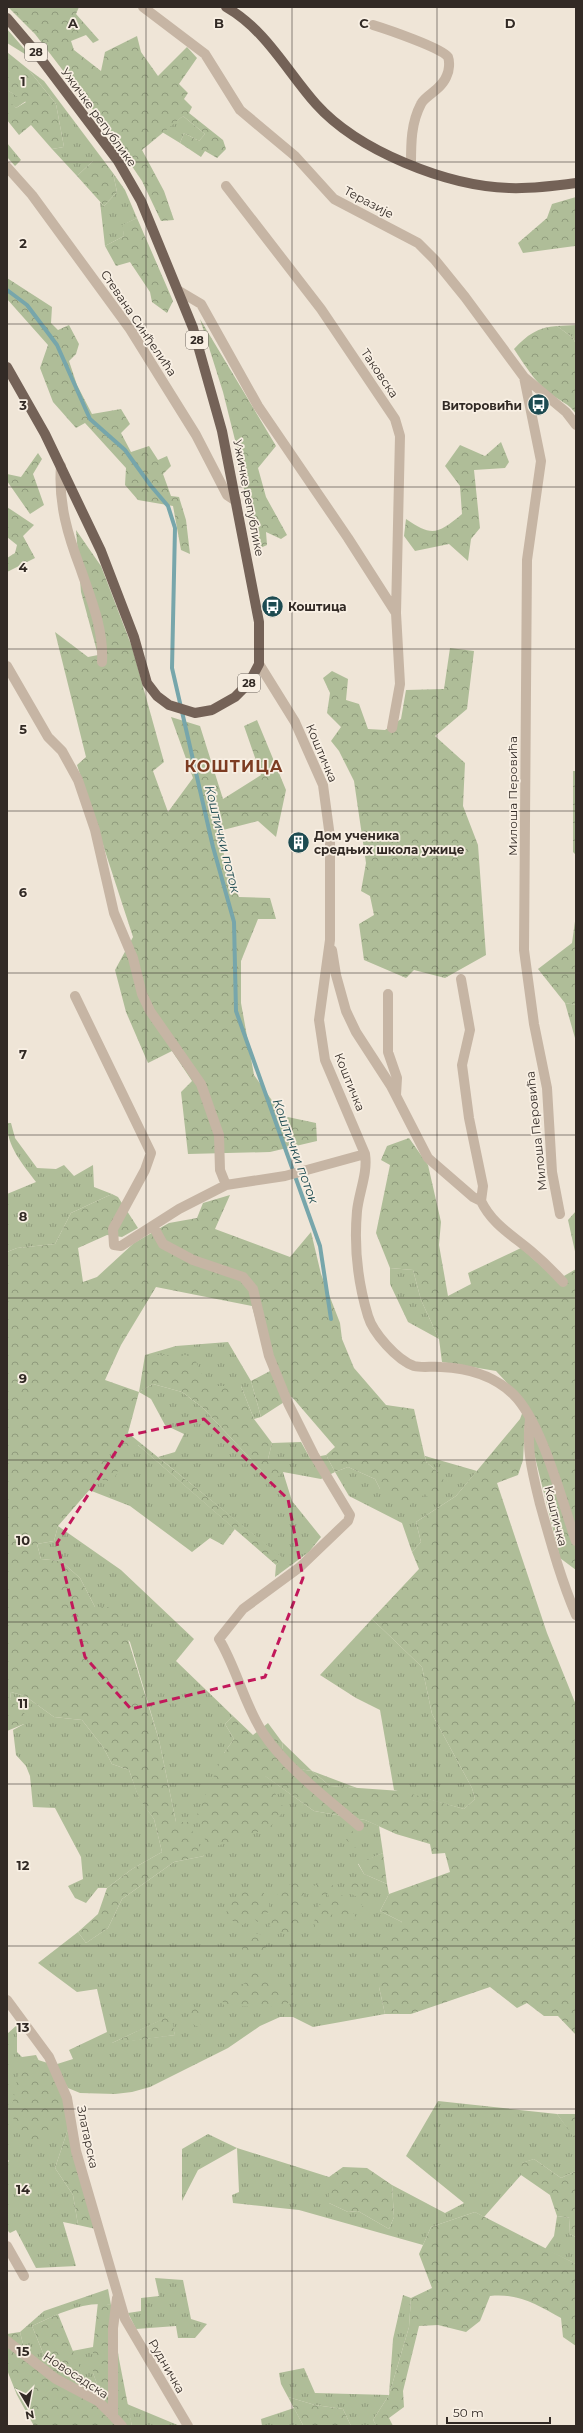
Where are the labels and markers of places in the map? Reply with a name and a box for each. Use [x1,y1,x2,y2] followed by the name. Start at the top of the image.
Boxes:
[525,392,551,418] bus stop icon: Виторовићи
[442,398,522,413] place label: Виторовићи
[259,593,285,619] bus stop icon: Коштица
[288,599,347,614] place label: Коштица
[314,828,465,857] place label: Дом ученика средњих школа ужице
[285,829,311,855] building icon: Дом ученика средњих школа ужице

